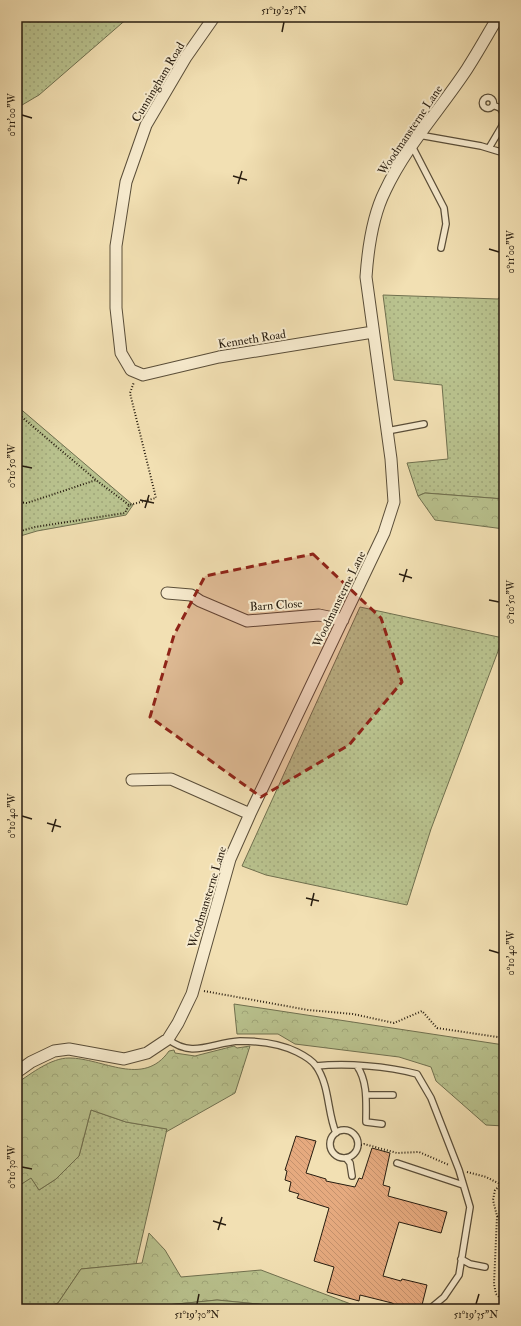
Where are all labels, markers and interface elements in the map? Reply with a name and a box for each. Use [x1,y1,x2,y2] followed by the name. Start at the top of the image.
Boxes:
[261,5,307,17] text: 51°19'25"N
[129,39,188,125] street label: Cunningham Road
[374,83,446,179] street label: Woodmansterne Lane
[6,93,18,137] text: 0°11'00"W
[505,230,517,274] text: 0°11'00"W
[217,327,287,352] street label: Kenneth Road
[6,443,18,488] text: 0°10'50"W
[309,549,369,651] street label: Woodmansterne Lane
[505,579,517,624] text: 0°10'50"W
[249,596,303,615] street label: Barn Close
[6,793,18,838] text: 0°10'40"W
[185,845,230,951] street label: Woodmansterne Lane
[505,930,517,975] text: 0°10'40"W
[6,1144,18,1189] text: 0°10'30"W
[175,1309,220,1321] text: 51°19'30"N
[454,1309,498,1321] text: 51°19'35"N

